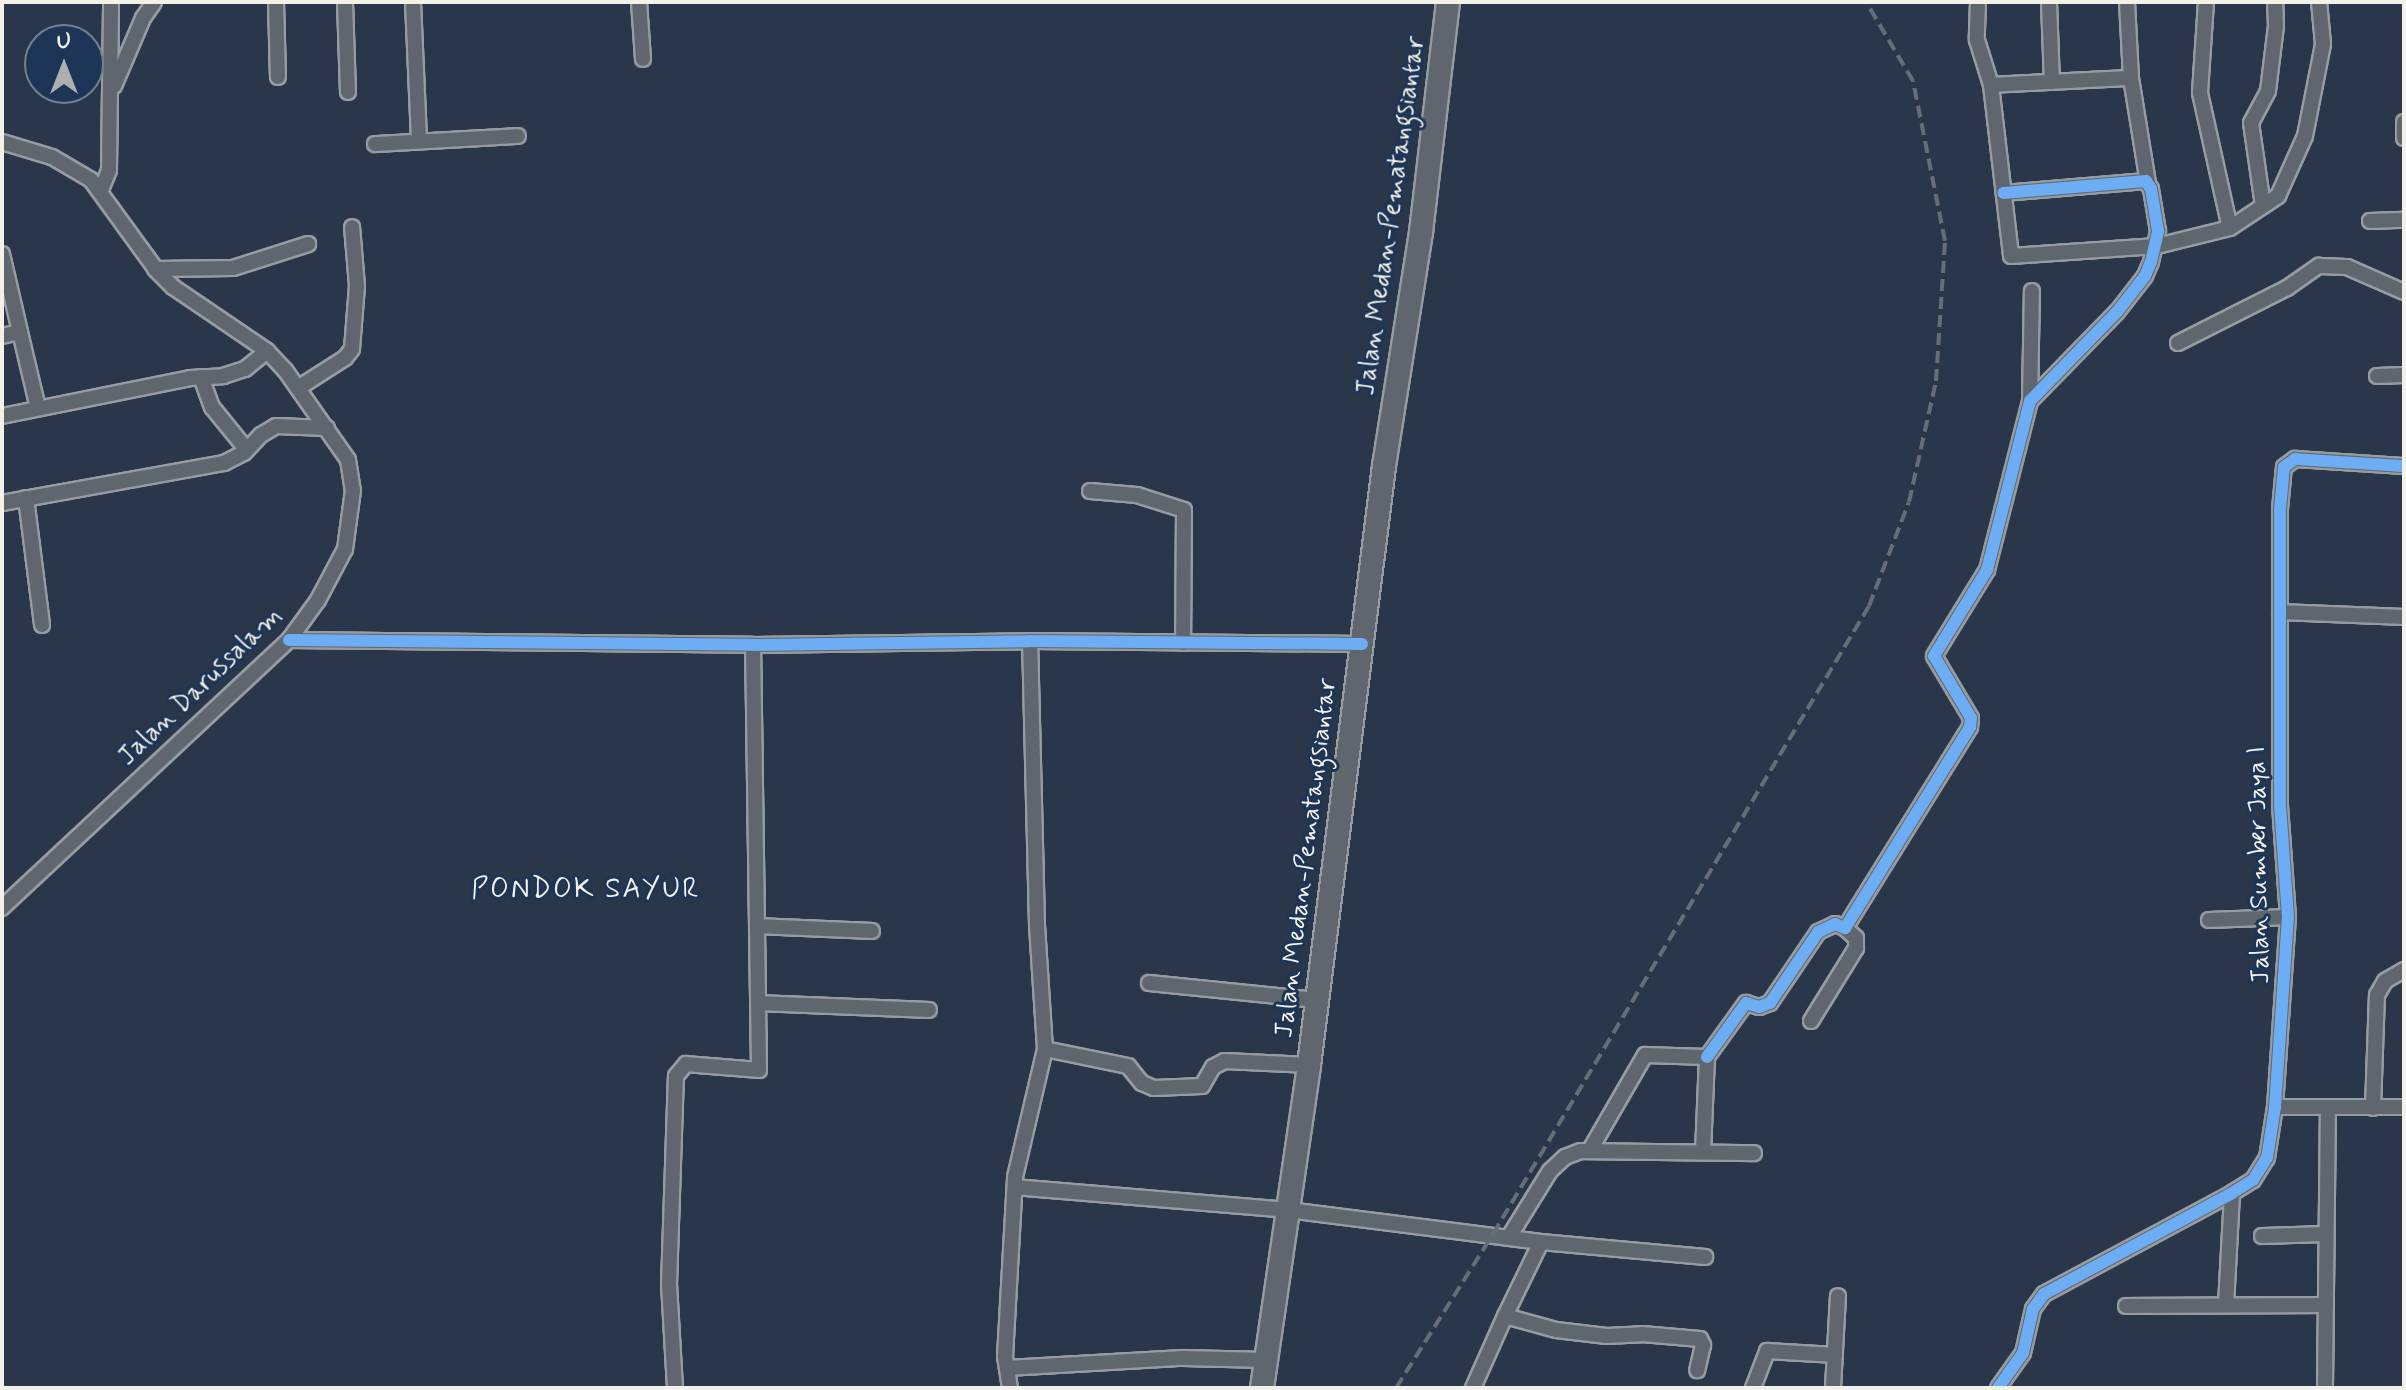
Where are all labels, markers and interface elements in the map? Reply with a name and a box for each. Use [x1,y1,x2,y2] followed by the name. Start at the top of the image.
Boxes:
[24,24,104,104] north arrow
[57,28,71,56] text: U
[1351,35,1433,397] street label: Jalan Medan-Pematangsiantar
[114,602,288,772] street label: Jalan Darussalam
[1269,677,1345,1039] street label: Jalan Medan-Pematangsiantar
[2242,743,2278,987] street label: Jalan Sumber Jaya I
[471,873,701,907] district label: PONDOK SAYUR

